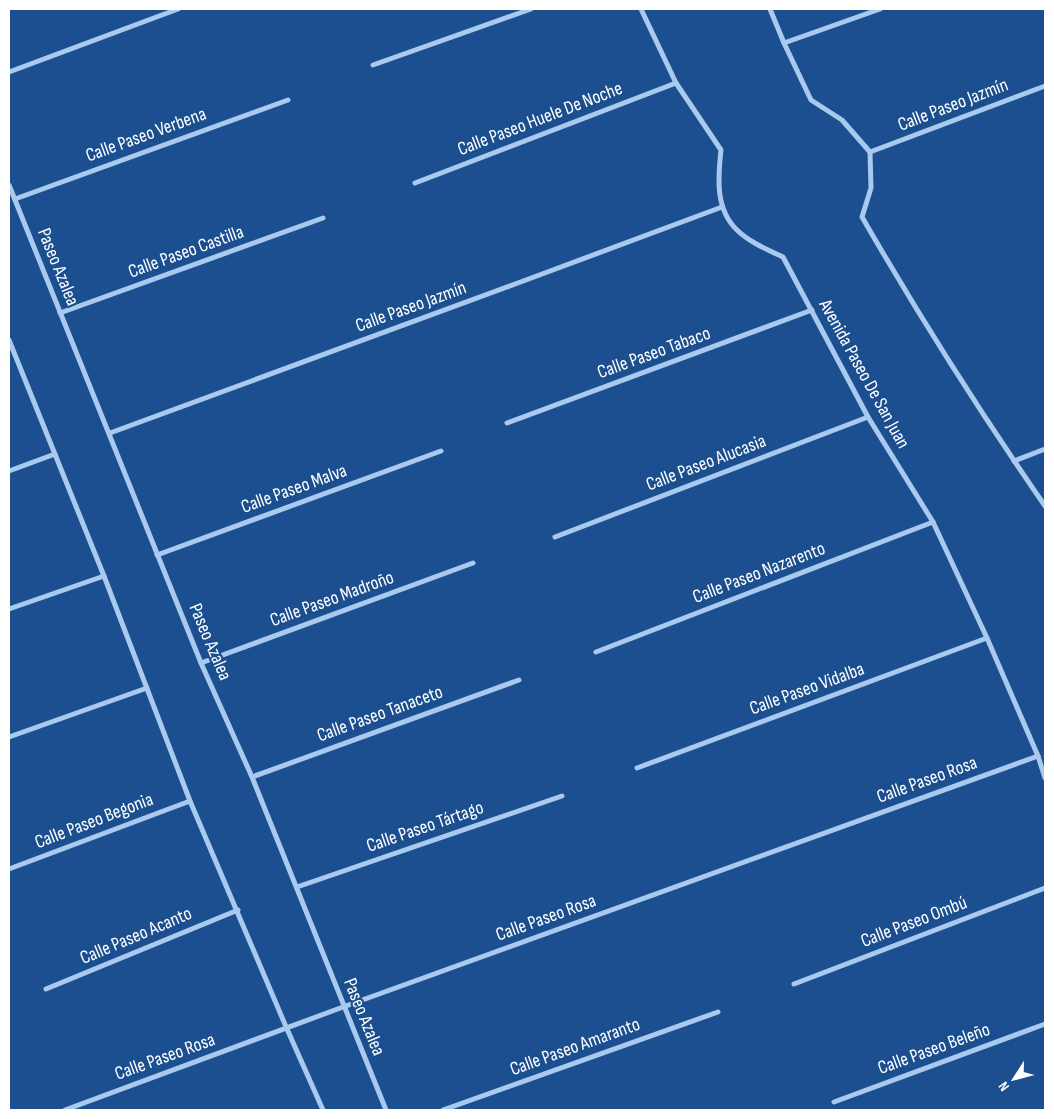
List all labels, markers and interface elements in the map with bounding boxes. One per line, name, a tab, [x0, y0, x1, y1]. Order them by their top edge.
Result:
street label: Calle Paseo Jazmín	[895, 73, 1011, 137]
street label: Calle Paseo Huele De Noche	[454, 77, 626, 161]
street label: Calle Paseo Verbena	[83, 103, 209, 167]
street label: Calle Paseo Castilla	[125, 220, 247, 284]
street label: Paseo Azalea	[32, 225, 84, 309]
street label: Calle Paseo Jazmín	[352, 276, 470, 338]
street label: Avenida Paseo De San Juan	[813, 295, 915, 453]
street label: Calle Paseo Tabaco	[594, 322, 714, 384]
street label: Calle Paseo Alucasia	[643, 430, 769, 496]
street label: Calle Paseo Malva	[238, 459, 350, 519]
street label: Calle Paseo Nazarento	[689, 537, 829, 609]
street label: Calle Paseo Madroño	[267, 566, 397, 632]
street label: Paseo Azalea	[184, 600, 236, 684]
street label: Calle Paseo Vidalba	[746, 658, 868, 720]
street label: Calle Paseo Tanaceto	[314, 681, 446, 747]
street label: Calle Paseo Rosa	[874, 751, 980, 809]
street label: Calle Paseo Begonia	[32, 788, 156, 854]
street label: Calle Paseo Tártago	[363, 796, 487, 858]
street label: Calle Paseo Rosa	[493, 889, 599, 947]
street label: Calle Paseo Ombú	[858, 891, 970, 953]
street label: Calle Paseo Acanto	[77, 902, 195, 970]
street label: Paseo Azalea	[338, 975, 390, 1059]
street label: Calle Paseo Amaranto	[507, 1013, 643, 1081]
street label: Calle Paseo Beleño	[875, 1018, 993, 1080]
street label: Calle Paseo Rosa	[112, 1028, 218, 1086]
north arrow	[989, 1054, 1039, 1104]
text: N	[995, 1078, 1013, 1094]

